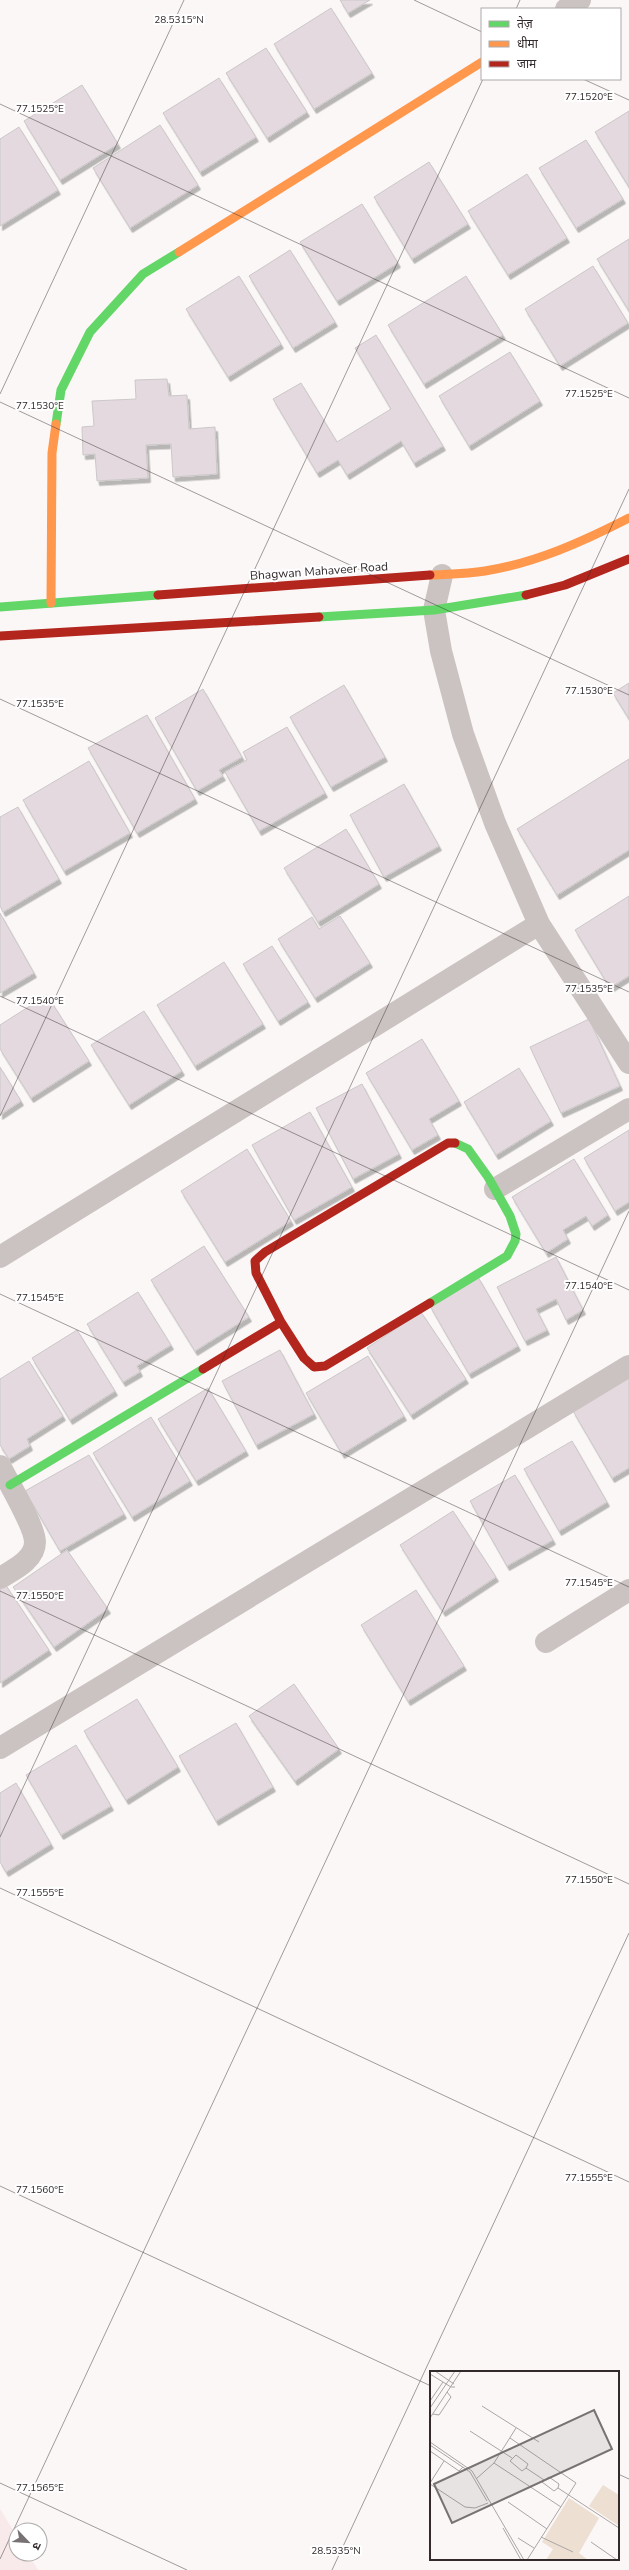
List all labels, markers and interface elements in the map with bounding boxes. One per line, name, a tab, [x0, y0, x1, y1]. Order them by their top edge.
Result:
legend	[481, 8, 621, 80]
text: 28.5315°N	[154, 13, 204, 27]
text: तेज़	[517, 16, 534, 32]
text: धीमा	[517, 36, 539, 52]
text: जाम	[517, 56, 537, 72]
text: 77.1520°E	[565, 90, 613, 104]
text: 77.1525°E	[16, 102, 64, 116]
text: 77.1525°E	[565, 387, 613, 401]
text: 77.1530°E	[16, 399, 64, 413]
street label: Bhagwan Mahaveer Road	[249, 558, 389, 584]
text: 77.1530°E	[565, 684, 613, 698]
text: 77.1535°E	[16, 697, 64, 711]
text: 77.1535°E	[565, 982, 613, 996]
text: 77.1540°E	[16, 994, 64, 1008]
text: 77.1540°E	[565, 1279, 613, 1293]
text: 77.1545°E	[16, 1291, 64, 1305]
text: 77.1545°E	[565, 1576, 613, 1590]
text: 77.1550°E	[16, 1589, 64, 1603]
text: 77.1550°E	[565, 1873, 613, 1887]
text: 77.1555°E	[16, 1886, 64, 1900]
text: 77.1555°E	[565, 2171, 613, 2185]
text: 77.1560°E	[16, 2183, 64, 2197]
inset map	[430, 2371, 619, 2560]
text: 77.1565°E	[16, 2481, 64, 2495]
north arrow	[8, 2522, 48, 2562]
text: उ	[28, 2540, 45, 2553]
text: 28.5335°N	[311, 2544, 361, 2558]

